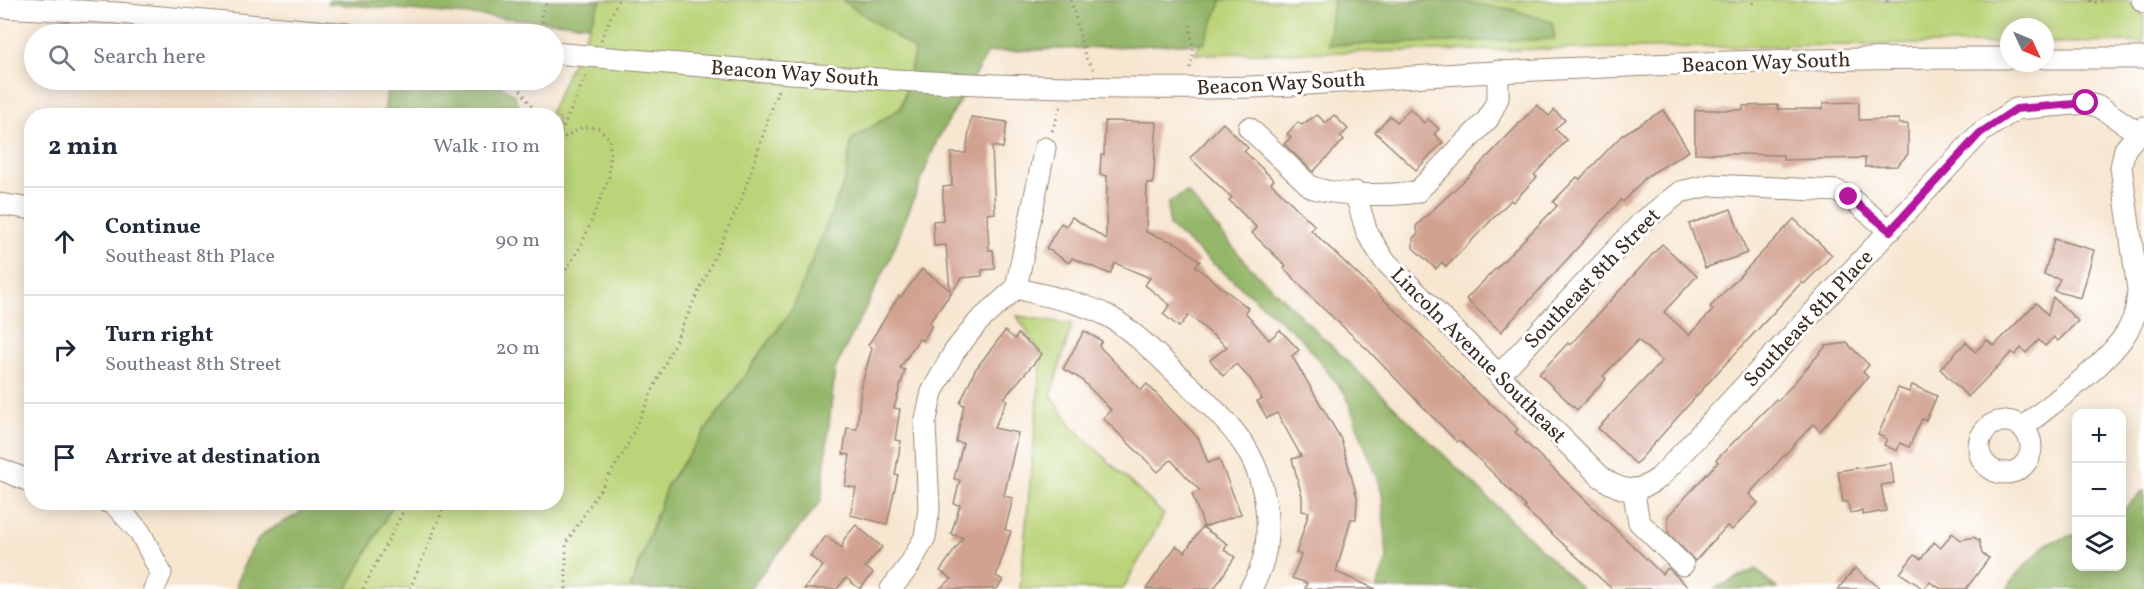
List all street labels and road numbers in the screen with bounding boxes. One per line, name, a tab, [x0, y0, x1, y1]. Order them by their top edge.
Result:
street label: Beacon Way South	[1681, 46, 1851, 81]
street label: Beacon Way South	[710, 54, 880, 95]
street label: Beacon Way South	[1196, 66, 1366, 103]
street label: Southeast 8th Street	[1518, 202, 1668, 356]
street label: Southeast 8th Place	[1738, 244, 1881, 394]
street label: Lincoln Avenue Southeast	[1383, 262, 1572, 451]

